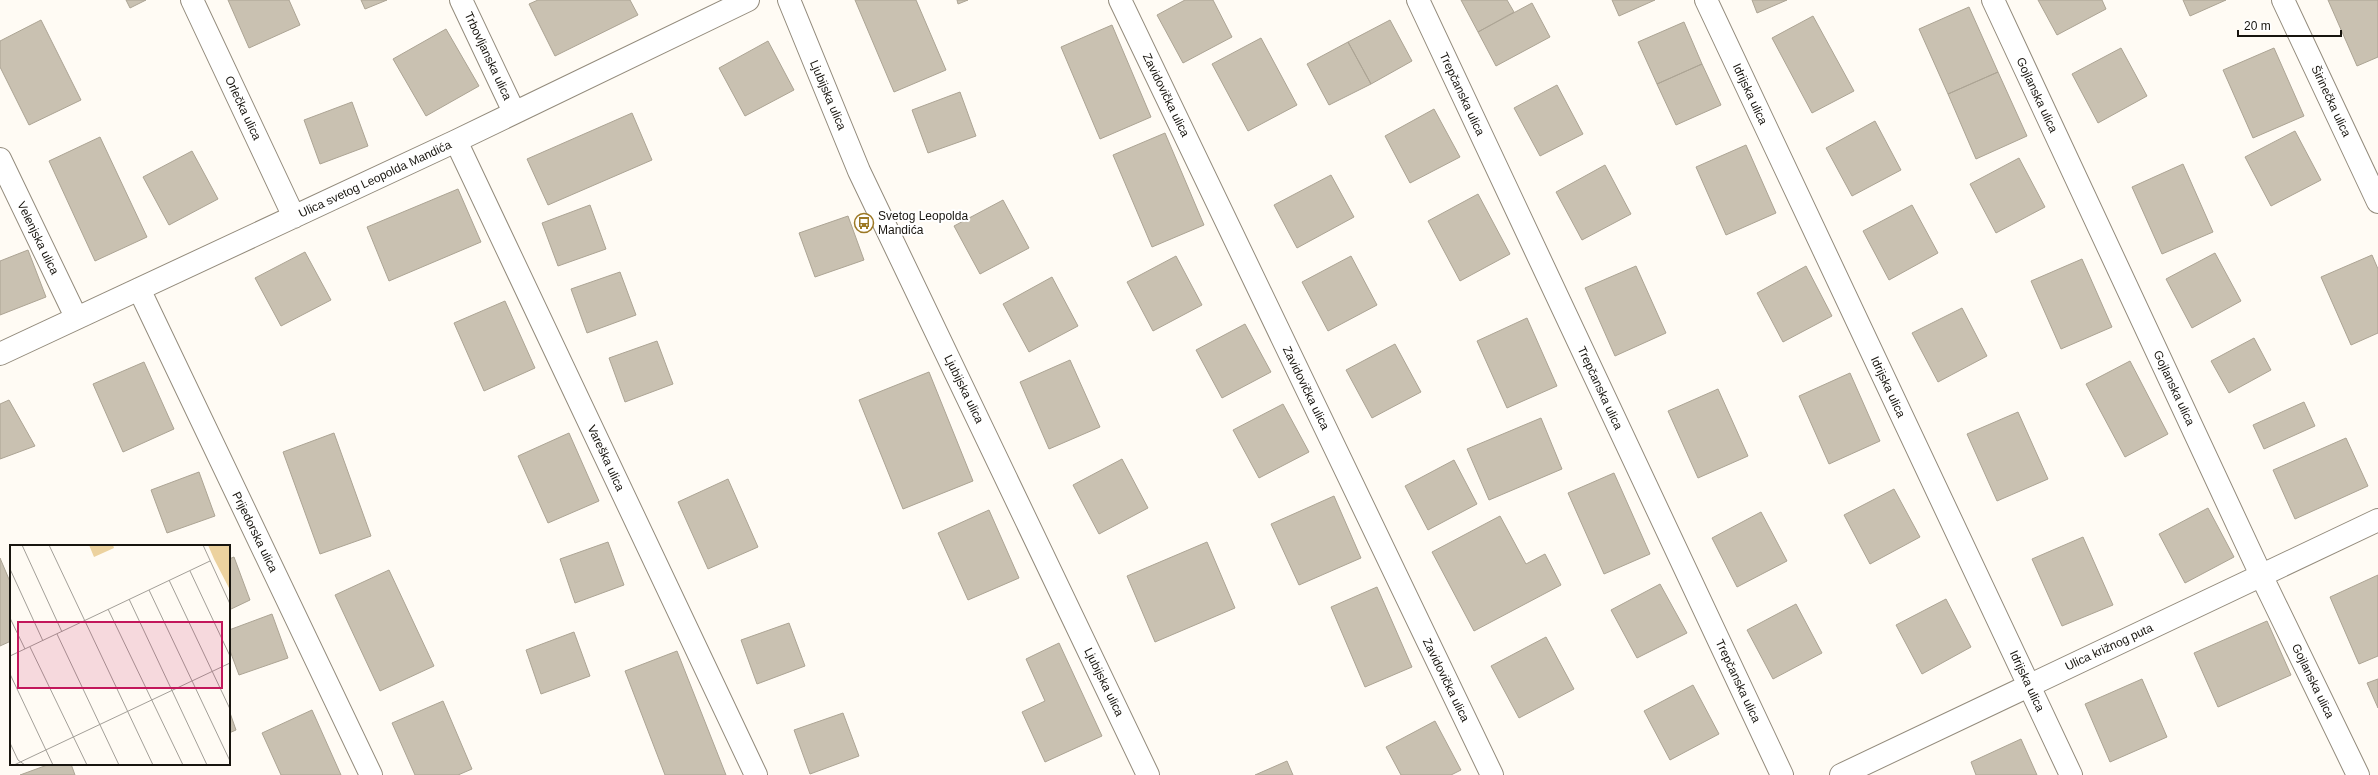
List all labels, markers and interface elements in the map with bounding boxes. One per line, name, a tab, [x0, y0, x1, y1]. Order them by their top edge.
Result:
street label: Trbovljanska ulica	[461, 10, 515, 103]
scale bar	[2238, 12, 2341, 38]
text: 20 m	[2244, 19, 2271, 33]
street label: Trepčanska ulica	[1437, 50, 1488, 138]
street label: Zavidovička ulica	[1140, 51, 1192, 139]
street label: Gojlanska ulica	[2013, 55, 2061, 135]
street label: Ljubijska ulica	[807, 58, 849, 132]
street label: Idrijska ulica	[1730, 61, 1770, 127]
street label: Širinečka ulica	[2308, 63, 2355, 139]
street label: Orlečka ulica	[222, 74, 264, 143]
street label: Ulica svetog Leopolda Mandića	[296, 137, 454, 221]
street label: Velenjska ulica	[14, 199, 62, 277]
place label: Svetog Leopolda Mandića	[878, 209, 968, 237]
bus stop icon: Svetog Leopolda Mandića	[853, 212, 875, 234]
street label: Zavidovička ulica	[1280, 344, 1332, 432]
street label: Trepčanska ulica	[1575, 344, 1626, 432]
street label: Gojlanska ulica	[2150, 348, 2198, 428]
street label: Ljubijska ulica	[941, 352, 987, 426]
street label: Idrijska ulica	[1868, 354, 1908, 420]
street label: Vareška ulica	[585, 423, 628, 493]
street label: Prijedorska ulica	[229, 489, 281, 575]
inset map	[10, 545, 230, 765]
street label: Ulica križnog puta	[2063, 620, 2155, 674]
street label: Zavidovička ulica	[1420, 636, 1472, 724]
street label: Trepčanska ulica	[1713, 637, 1764, 725]
street label: Gojlanska ulica	[2289, 641, 2337, 721]
street label: Ljubijska ulica	[1081, 645, 1127, 719]
street label: Idrijska ulica	[2007, 648, 2047, 714]

